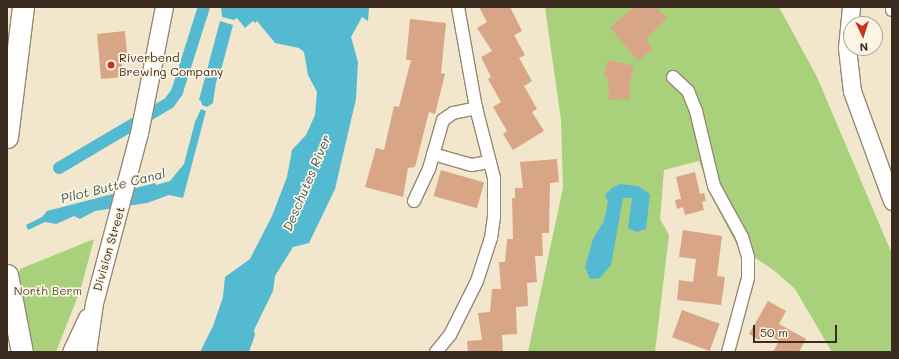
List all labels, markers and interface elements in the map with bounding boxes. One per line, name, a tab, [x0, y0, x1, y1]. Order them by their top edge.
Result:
north arrow	[843, 16, 883, 56]
text: N	[859, 40, 869, 55]
place label: Riverbend Brewing Company	[119, 51, 223, 79]
marker: Riverbend Brewing Company	[106, 60, 116, 70]
water label: Deschutes River	[280, 132, 334, 234]
water label: Pilot Butte Canal	[59, 165, 167, 207]
street label: Division Street	[90, 205, 128, 293]
park label: North Berm	[14, 284, 82, 298]
scale bar	[755, 317, 839, 343]
text: 50 m	[760, 324, 788, 340]

